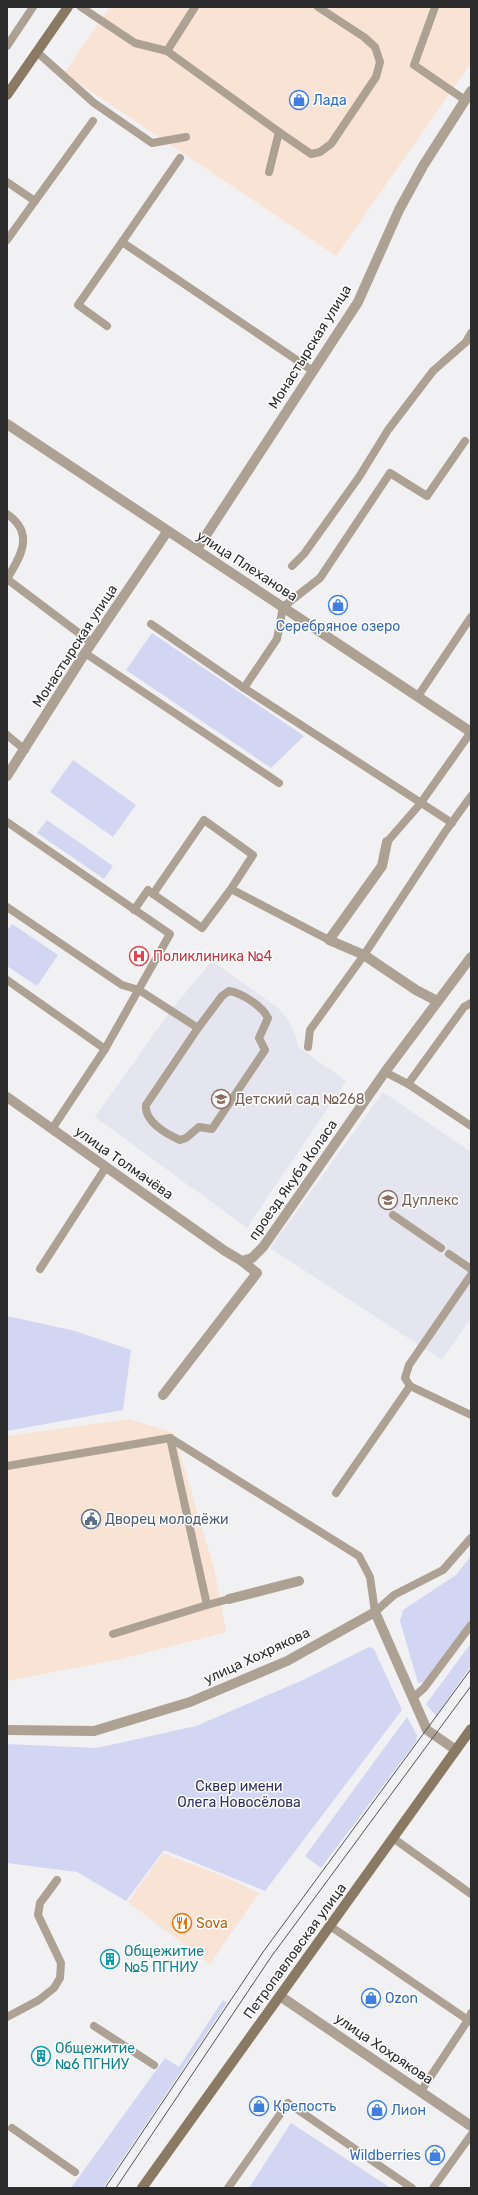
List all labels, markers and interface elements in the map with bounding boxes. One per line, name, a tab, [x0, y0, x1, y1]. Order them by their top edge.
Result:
shop icon: Лада	[288, 89, 310, 111]
place label: Лада	[313, 92, 347, 109]
street label: Монастырская улица	[265, 282, 355, 412]
street label: улица Плеханова	[193, 527, 301, 605]
street label: Монастырская улица	[29, 581, 121, 711]
shop icon: Серебряное озеро	[327, 594, 349, 616]
place label: Серебряное озеро	[276, 618, 400, 635]
hospital icon: Поликлиника №4	[128, 945, 150, 967]
place label: Поликлиника №4	[153, 948, 273, 965]
school or university icon: Детский сад №268	[210, 1088, 232, 1110]
place label: Детский сад №268	[235, 1091, 365, 1108]
street label: проезд Якуба Коласа	[245, 1117, 341, 1243]
street label: улица Толмачёва	[72, 1123, 176, 1203]
school or university icon: Дуплекс	[377, 1189, 399, 1211]
place label: Дуплекс	[402, 1192, 459, 1209]
public building icon: Дворец молодёжи	[80, 1508, 102, 1530]
place label: Дворец молодёжи	[105, 1511, 229, 1528]
street label: улица Хохрякова	[201, 1624, 313, 1688]
park label: Сквер имени Олега Новосёлова	[177, 1778, 301, 1811]
street label: Петропавловская улица	[240, 1880, 350, 2022]
restaurant icon: Sova	[171, 1912, 193, 1934]
place label: Sova	[196, 1915, 228, 1932]
place label: Общежитие №5 ПГНИУ	[124, 1943, 204, 1976]
building icon: Общежитие №5 ПГНИУ	[99, 1948, 121, 1970]
shop icon: Ozon	[360, 1987, 382, 2009]
place label: Ozon	[385, 1990, 418, 2007]
street label: улица Хохрякова	[332, 2010, 436, 2088]
place label: Общежитие №6 ПГНИУ	[55, 2040, 135, 2073]
building icon: Общежитие №6 ПГНИУ	[30, 2045, 52, 2067]
shop icon: Крепость	[248, 2095, 270, 2117]
place label: Крепость	[273, 2098, 336, 2115]
shop icon: Лион	[366, 2099, 388, 2121]
place label: Лион	[391, 2102, 426, 2119]
shop icon: Wildberries	[424, 2144, 446, 2166]
place label: Wildberries	[349, 2147, 421, 2164]

